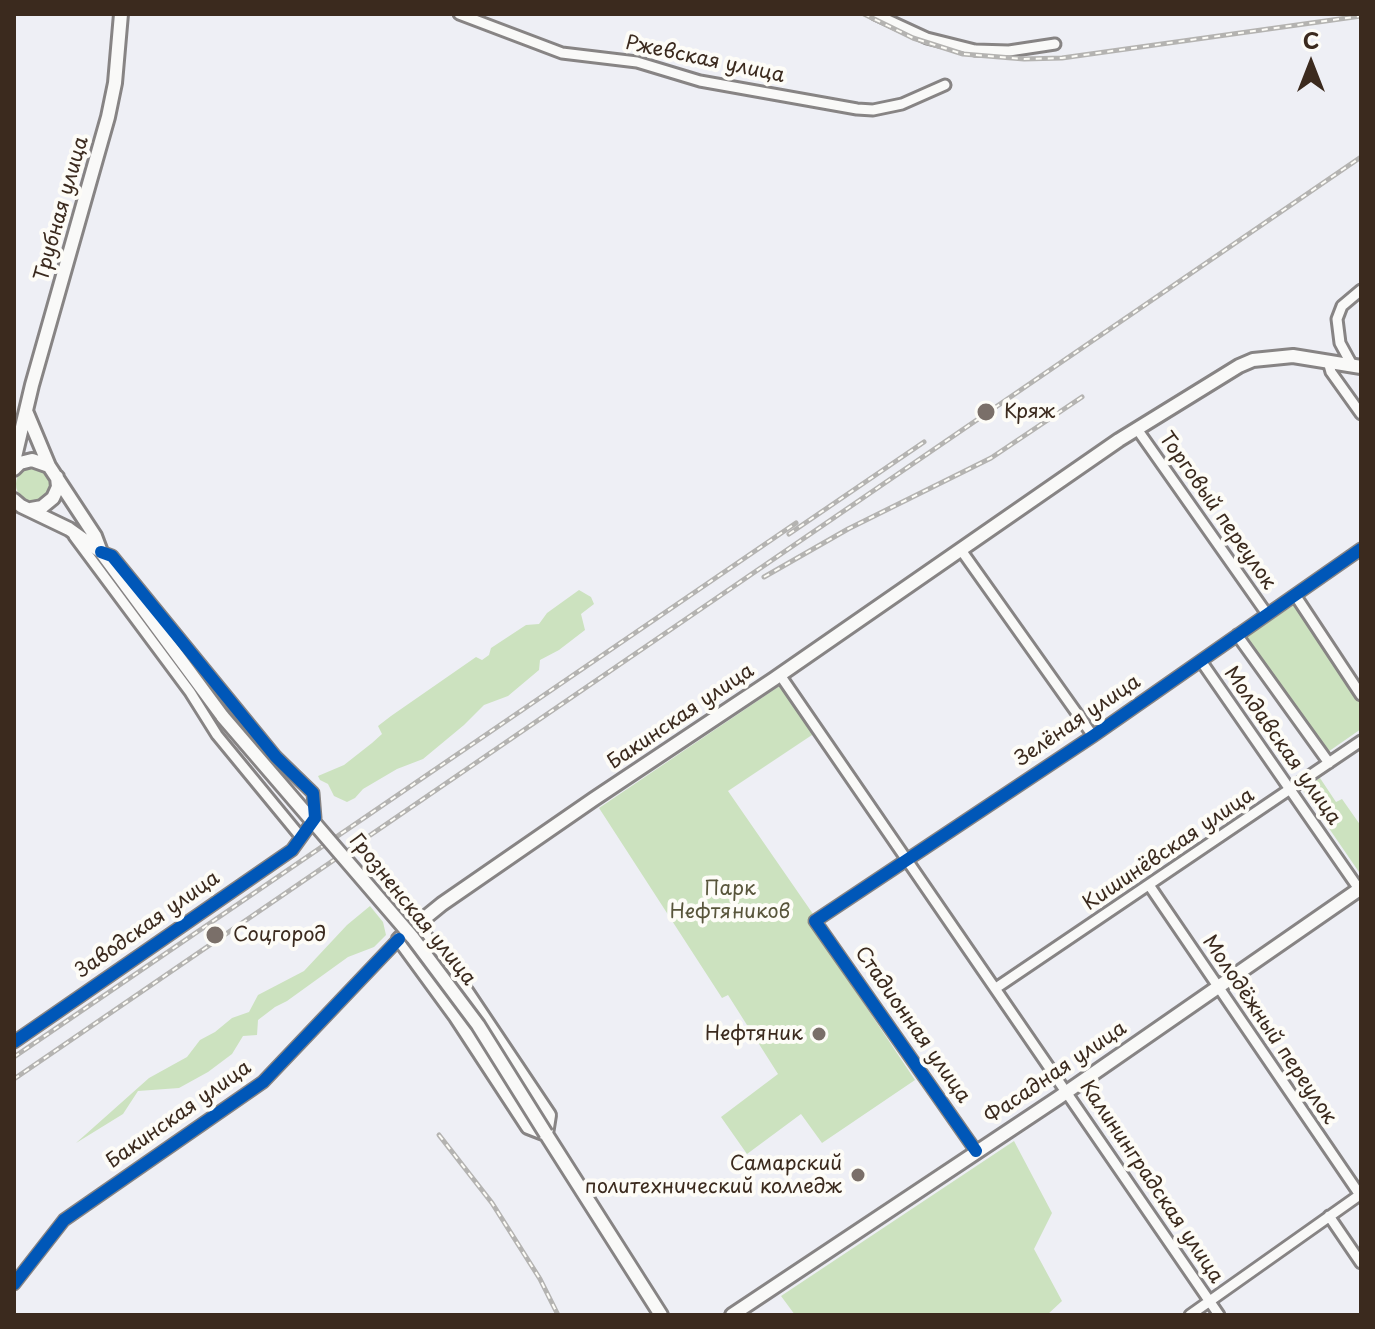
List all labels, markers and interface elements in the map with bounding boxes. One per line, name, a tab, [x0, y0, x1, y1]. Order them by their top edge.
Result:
text: С	[1303, 23, 1319, 56]
north arrow	[1271, 24, 1351, 104]
street label: Ржевская улица	[623, 31, 787, 89]
street label: Трубная улица	[30, 134, 94, 284]
place label: Кряж	[1004, 400, 1055, 424]
marker: Кряж	[975, 401, 997, 423]
street label: Торговый переулок	[1153, 427, 1281, 595]
street label: Бакинская улица	[603, 659, 759, 775]
street label: Молдавская улица	[1218, 662, 1346, 830]
street label: Зелёная улица	[1011, 670, 1145, 772]
street label: Кишинёвская улица	[1079, 784, 1259, 916]
street label: Грозненская улица	[344, 829, 480, 991]
street label: Заводская улица	[71, 866, 225, 984]
park label: Парк Нефтяников	[670, 877, 790, 924]
place label: Соцгород	[233, 923, 326, 947]
marker: Соцгород	[204, 924, 226, 946]
street label: Молодёжный переулок	[1197, 931, 1341, 1129]
street label: Стадионная улица	[849, 942, 975, 1108]
street label: Фасадная улица	[981, 1017, 1131, 1129]
place label: Нефтяник	[705, 1022, 803, 1046]
marker: Нефтяник	[810, 1025, 828, 1043]
street label: Бакинская улица	[102, 1056, 256, 1174]
street label: Калининградская улица	[1074, 1076, 1228, 1288]
place label: Самарский политехнический колледж	[585, 1152, 842, 1199]
marker: Самарский политехнический колледж	[849, 1166, 867, 1184]

